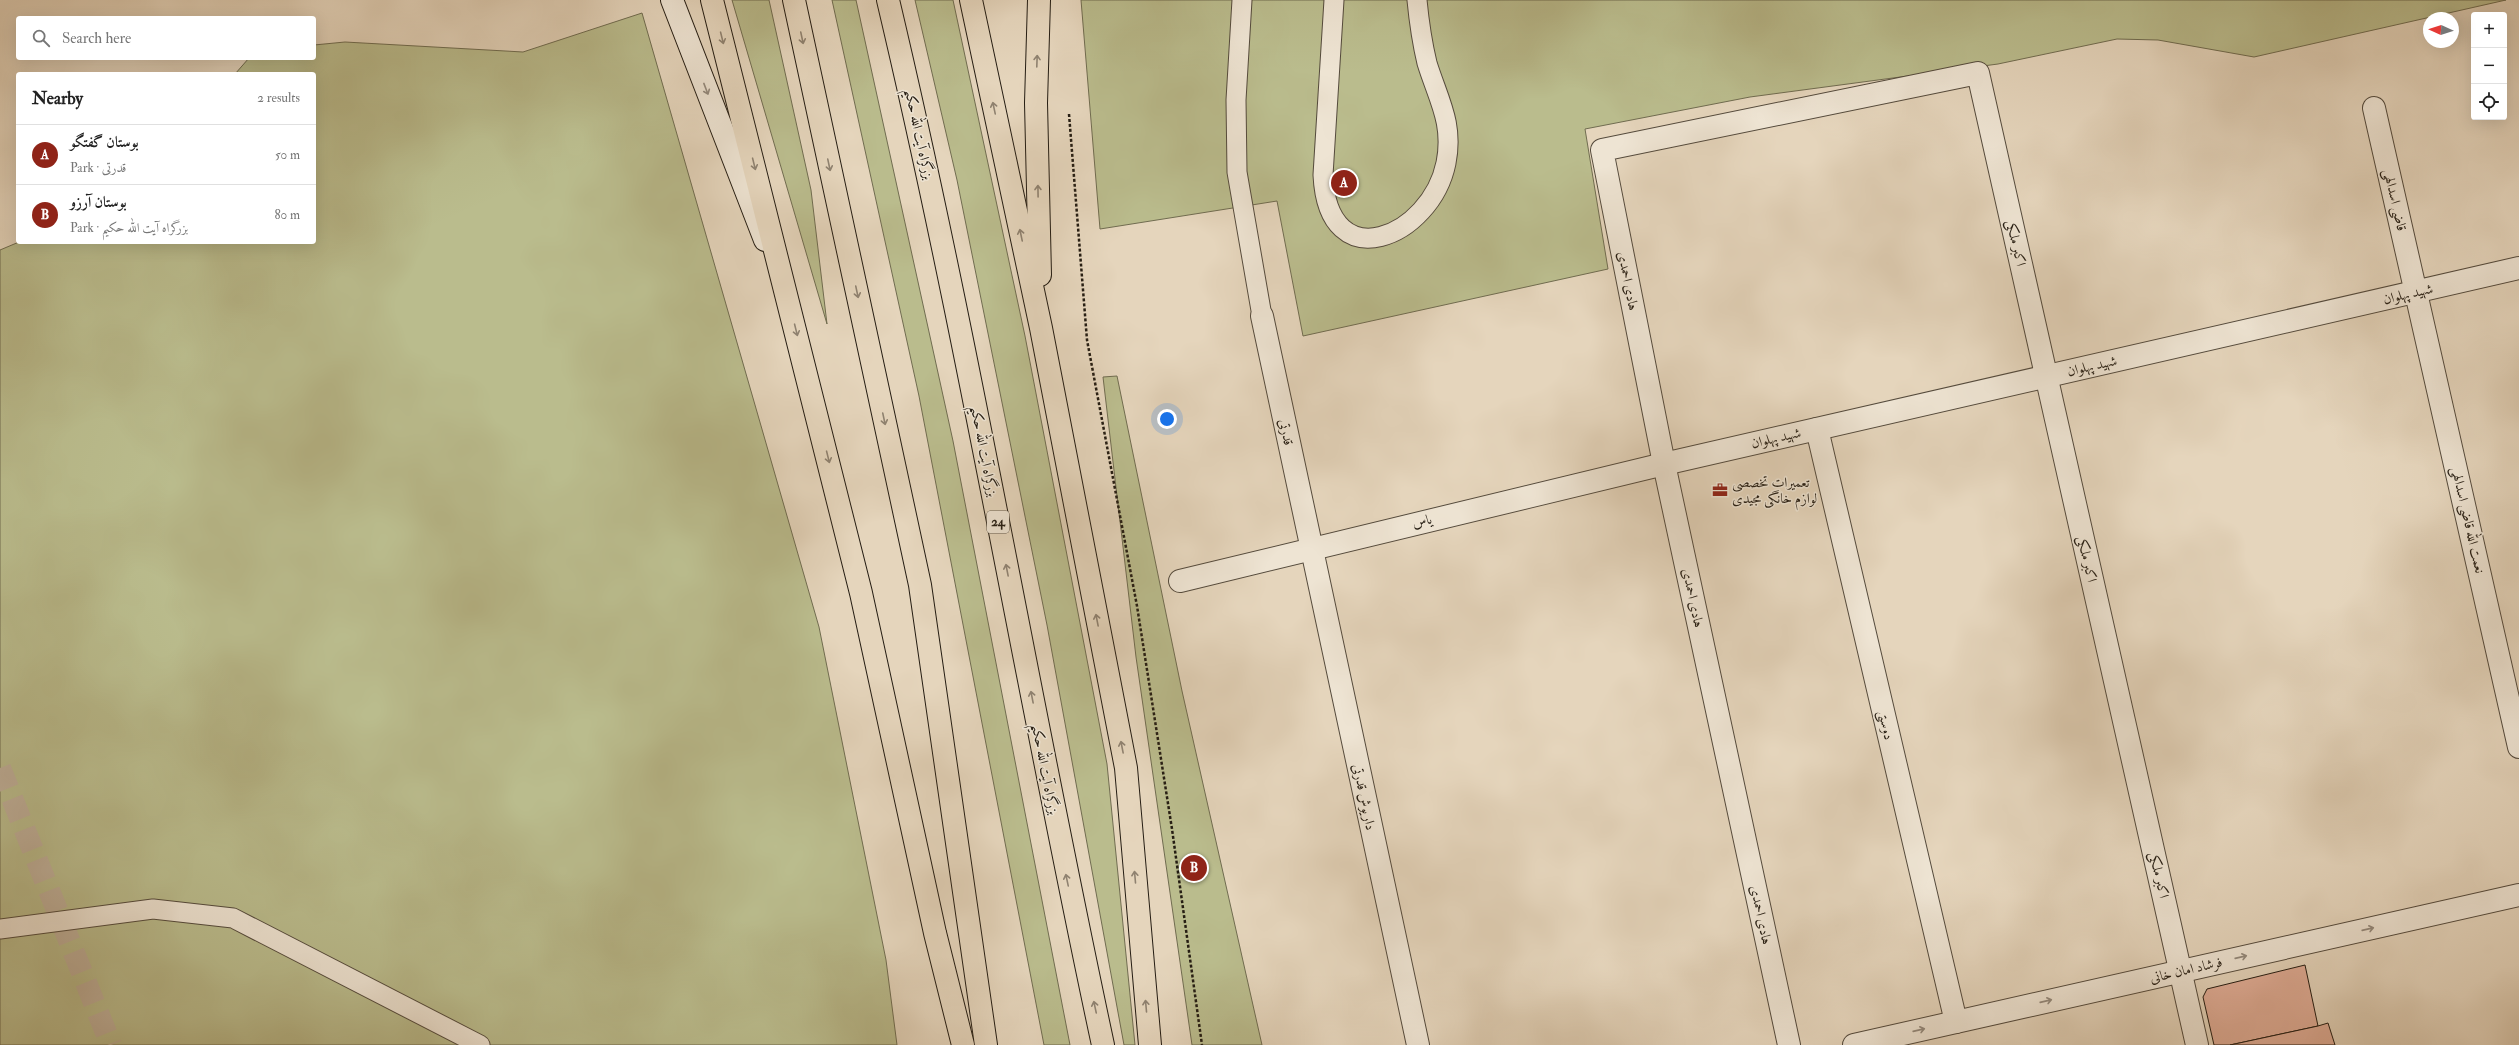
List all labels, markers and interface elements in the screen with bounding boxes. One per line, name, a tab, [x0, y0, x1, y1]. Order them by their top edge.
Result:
north arrow	[2423, 12, 2459, 48]
map controls	[2471, 12, 2507, 120]
button: +	[2471, 12, 2507, 48]
search box	[16, 16, 316, 60]
icon: search	[30, 27, 52, 49]
text: Search here	[62, 29, 131, 48]
one-way arrow	[719, 31, 726, 44]
one-way arrow	[799, 31, 807, 44]
button: −	[2471, 48, 2507, 84]
one-way arrow	[1034, 55, 1041, 68]
one-way arrow	[703, 82, 711, 94]
button: locate	[2471, 84, 2507, 120]
street label: بزرگراه آیت الله حکیم	[896, 86, 940, 183]
text: Nearby	[32, 88, 83, 109]
text: 2 results	[257, 90, 300, 106]
one-way arrow	[989, 102, 997, 115]
text: بوستان گفتگو	[70, 133, 139, 152]
text: A	[41, 147, 49, 163]
text: 50 m	[275, 147, 300, 163]
one-way arrow	[751, 157, 758, 170]
one-way arrow	[826, 158, 834, 171]
text: Park · قدرتی	[70, 160, 126, 176]
street label: قاضی اسدالهی	[2379, 167, 2410, 233]
pin: A	[1331, 168, 1357, 198]
one-way arrow	[1034, 185, 1042, 198]
text: بوستان آرزو	[70, 193, 127, 212]
text: B	[41, 207, 49, 223]
text: 80 m	[274, 207, 300, 223]
street label: اکبر ملکی	[2001, 218, 2030, 268]
text: Park · بزرگراه آیت الله حکیم	[70, 220, 188, 236]
one-way arrow	[1017, 229, 1025, 242]
street label: هادی احمدی	[1614, 250, 1642, 312]
street label: شهید پهلوان	[2381, 280, 2435, 309]
one-way arrow	[853, 285, 861, 298]
one-way arrow	[793, 324, 801, 337]
street label: شهید پهلوان	[2065, 352, 2119, 381]
street label: بزرگراه آیت الله حکیم	[962, 403, 1004, 500]
your location	[1157, 409, 1177, 429]
one-way arrow	[881, 413, 889, 426]
street label: قدرتی	[1275, 417, 1297, 447]
street label: شهید پهلوان	[1749, 424, 1803, 453]
one-way arrow	[824, 450, 832, 463]
street label: نعمت الله قاضی اسدالهی	[2446, 464, 2492, 576]
place label: تعمیرات تخصصی لوازم خانگی مجیدی	[1732, 474, 1817, 511]
office icon: تعمیرات تخصصی لوازم خانگی مجیدی	[1711, 481, 1729, 499]
street label: یاس	[1410, 510, 1435, 532]
road number: 24	[987, 511, 1009, 533]
street label: اکبر ملکی	[2072, 534, 2101, 584]
one-way arrow	[1003, 563, 1011, 576]
street label: هادی احمدی	[1678, 567, 1708, 629]
one-way arrow	[1093, 614, 1101, 627]
one-way arrow	[1027, 691, 1035, 704]
street label: دوستی	[1873, 708, 1898, 742]
street label: بزرگراه آیت الله حکیم	[1023, 721, 1065, 818]
one-way arrow	[1118, 741, 1126, 754]
street label: داریوش قدرتی	[1349, 762, 1379, 832]
street label: اکبر ملکی	[2144, 850, 2173, 900]
pin: B	[1181, 853, 1207, 883]
one-way arrow	[1132, 871, 1139, 884]
one-way arrow	[1063, 874, 1071, 887]
street label: هادی احمدی	[1746, 884, 1776, 946]
one-way arrow	[2361, 924, 2374, 932]
street label: فرشاد امان خانی	[2148, 953, 2224, 987]
one-way arrow	[2234, 953, 2247, 961]
one-way arrow	[2039, 997, 2052, 1005]
one-way arrow	[1143, 1000, 1150, 1013]
one-way arrow	[1090, 1001, 1098, 1014]
one-way arrow	[1912, 1026, 1925, 1034]

